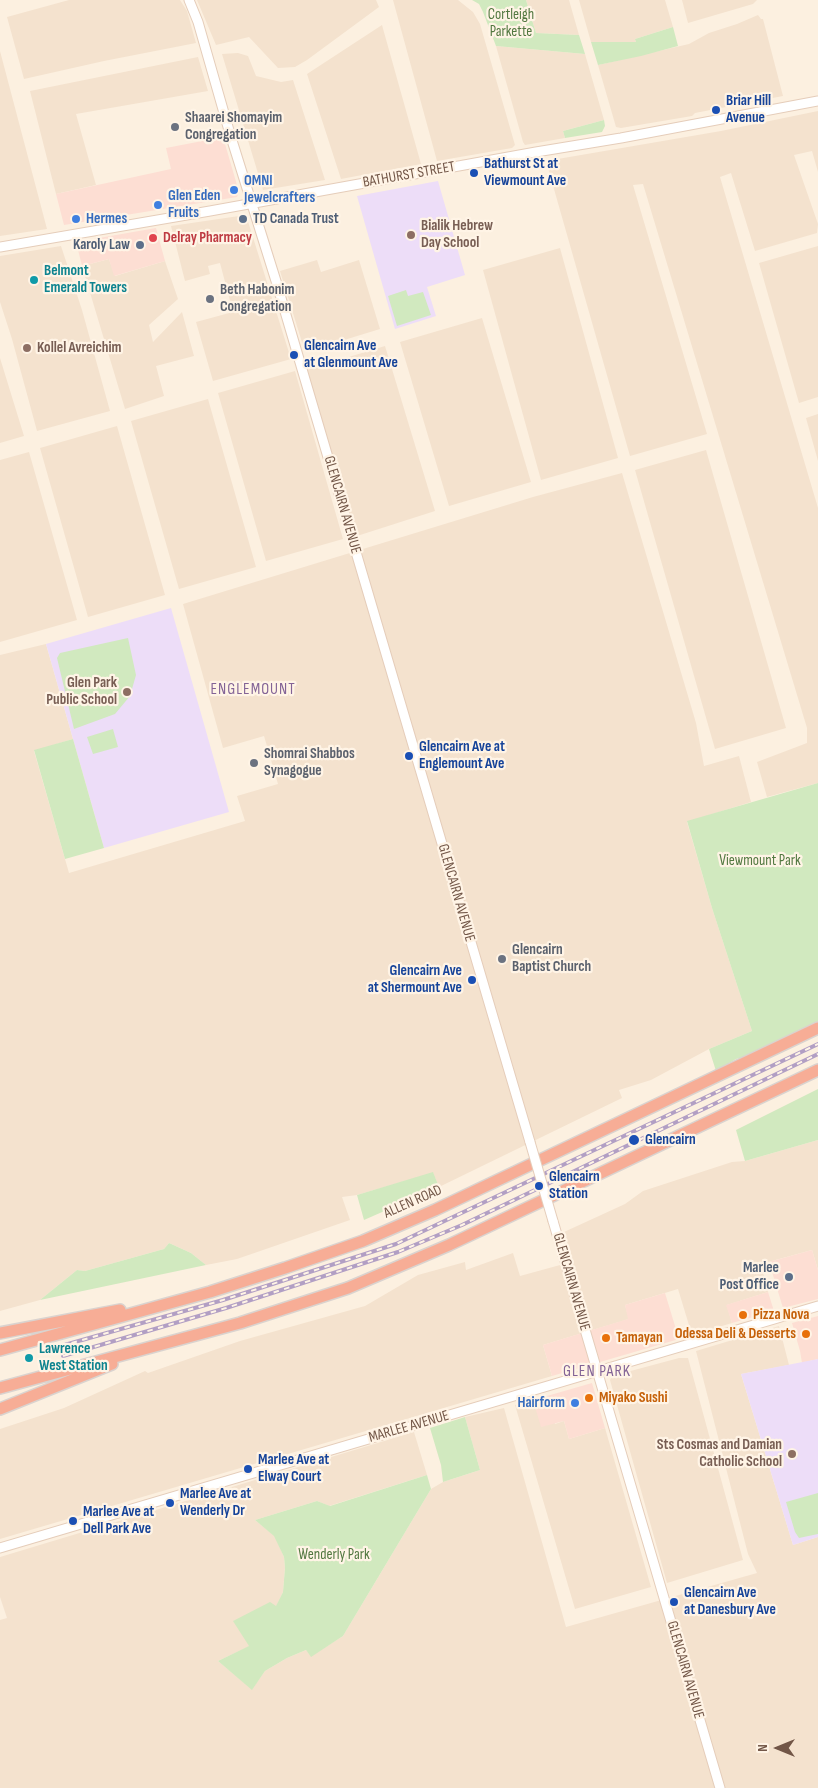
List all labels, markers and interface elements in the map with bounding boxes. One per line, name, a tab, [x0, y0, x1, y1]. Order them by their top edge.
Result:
park label: Cortleigh Parkette	[488, 6, 534, 41]
place label: Briar Hill Avenue	[726, 92, 771, 127]
marker: Briar Hill Avenue	[710, 104, 722, 116]
place label: Shaarei Shomayim Congregation	[185, 109, 282, 144]
marker: Shaarei Shomayim Congregation	[169, 121, 181, 133]
place label: Bathurst St at Viewmount Ave	[484, 155, 566, 190]
street label: BATHURST STREET	[362, 158, 456, 192]
marker: Bathurst St at Viewmount Ave	[468, 167, 480, 179]
place label: OMNI Jewelcrafters	[244, 172, 315, 207]
marker: OMNI Jewelcrafters	[228, 184, 240, 196]
place label: Glen Eden Fruits	[168, 187, 220, 222]
marker: Glen Eden Fruits	[152, 199, 164, 211]
place label: Hermes	[86, 210, 127, 228]
place label: TD Canada Trust	[253, 210, 339, 228]
marker: Hermes	[70, 213, 82, 225]
marker: TD Canada Trust	[237, 213, 249, 225]
place label: Bialik Hebrew Day School	[421, 217, 493, 252]
place label: Delray Pharmacy	[163, 229, 252, 247]
marker: Bialik Hebrew Day School	[405, 229, 417, 241]
marker: Delray Pharmacy	[147, 232, 159, 244]
place label: Karoly Law	[73, 236, 130, 254]
marker: Karoly Law	[134, 239, 146, 251]
place label: Belmont Emerald Towers	[44, 262, 127, 297]
marker: Belmont Emerald Towers	[28, 274, 40, 286]
place label: Beth Habonim Congregation	[220, 281, 294, 316]
marker: Beth Habonim Congregation	[204, 293, 216, 305]
place label: Glencairn Ave at Glenmount Ave	[304, 337, 398, 372]
place label: Kollel Avreichim	[37, 339, 122, 357]
marker: Kollel Avreichim	[21, 342, 33, 354]
marker: Glencairn Ave at Glenmount Ave	[288, 349, 300, 361]
street label: GLENCAIRN AVENUE	[319, 454, 365, 556]
place label: Glen Park Public School	[46, 674, 117, 709]
district label: ENGLEMOUNT	[209, 680, 297, 700]
marker: Glen Park Public School	[121, 686, 133, 698]
place label: Glencairn Ave at Englemount Ave	[419, 738, 505, 773]
place label: Shomrai Shabbos Synagogue	[264, 745, 355, 780]
marker: Glencairn Ave at Englemount Ave	[403, 750, 415, 762]
marker: Shomrai Shabbos Synagogue	[248, 757, 260, 769]
street label: GLENCAIRN AVENUE	[433, 842, 479, 944]
park label: Viewmount Park	[719, 852, 801, 870]
place label: Glencairn Baptist Church	[512, 941, 591, 976]
marker: Glencairn Baptist Church	[496, 953, 508, 965]
place label: Glencairn Ave at Shermount Ave	[368, 962, 462, 997]
marker: Glencairn Ave at Shermount Ave	[466, 974, 478, 986]
place label: Glencairn	[645, 1131, 696, 1149]
marker: Glencairn	[627, 1133, 641, 1147]
place label: Glencairn Station	[549, 1168, 600, 1203]
marker: Glencairn Station	[533, 1180, 545, 1192]
street label: ALLEN ROAD	[381, 1181, 445, 1223]
street label: GLENCAIRN AVENUE	[548, 1231, 594, 1333]
place label: Marlee Post Office	[720, 1259, 779, 1294]
marker: Marlee Post Office	[783, 1271, 795, 1283]
place label: Pizza Nova	[753, 1306, 809, 1324]
marker: Pizza Nova	[737, 1309, 749, 1321]
place label: Odessa Deli & Desserts	[675, 1325, 796, 1343]
marker: Odessa Deli & Desserts	[800, 1328, 812, 1340]
place label: Tamayan	[616, 1329, 663, 1347]
marker: Tamayan	[600, 1332, 612, 1344]
place label: Lawrence West Station	[39, 1340, 108, 1375]
marker: Lawrence West Station	[23, 1352, 35, 1364]
district label: GLEN PARK	[562, 1362, 632, 1382]
place label: Miyako Sushi	[599, 1389, 667, 1407]
marker: Miyako Sushi	[583, 1392, 595, 1404]
place label: Hairform	[517, 1394, 565, 1412]
marker: Hairform	[569, 1397, 581, 1409]
street label: MARLEE AVENUE	[367, 1407, 451, 1447]
place label: Sts Cosmas and Damian Catholic School	[657, 1436, 782, 1471]
marker: Sts Cosmas and Damian Catholic School	[786, 1448, 798, 1460]
place label: Marlee Ave at Elway Court	[258, 1451, 329, 1486]
marker: Marlee Ave at Elway Court	[242, 1463, 254, 1475]
place label: Marlee Ave at Wenderly Dr	[180, 1485, 251, 1520]
marker: Marlee Ave at Wenderly Dr	[164, 1497, 176, 1509]
place label: Marlee Ave at Dell Park Ave	[83, 1503, 154, 1538]
marker: Marlee Ave at Dell Park Ave	[67, 1515, 79, 1527]
park label: Wenderly Park	[298, 1546, 370, 1564]
place label: Glencairn Ave at Danesbury Ave	[684, 1584, 776, 1619]
marker: Glencairn Ave at Danesbury Ave	[668, 1596, 680, 1608]
street label: GLENCAIRN AVENUE	[662, 1619, 708, 1721]
north arrow	[753, 1723, 803, 1773]
text: N	[754, 1744, 771, 1752]

